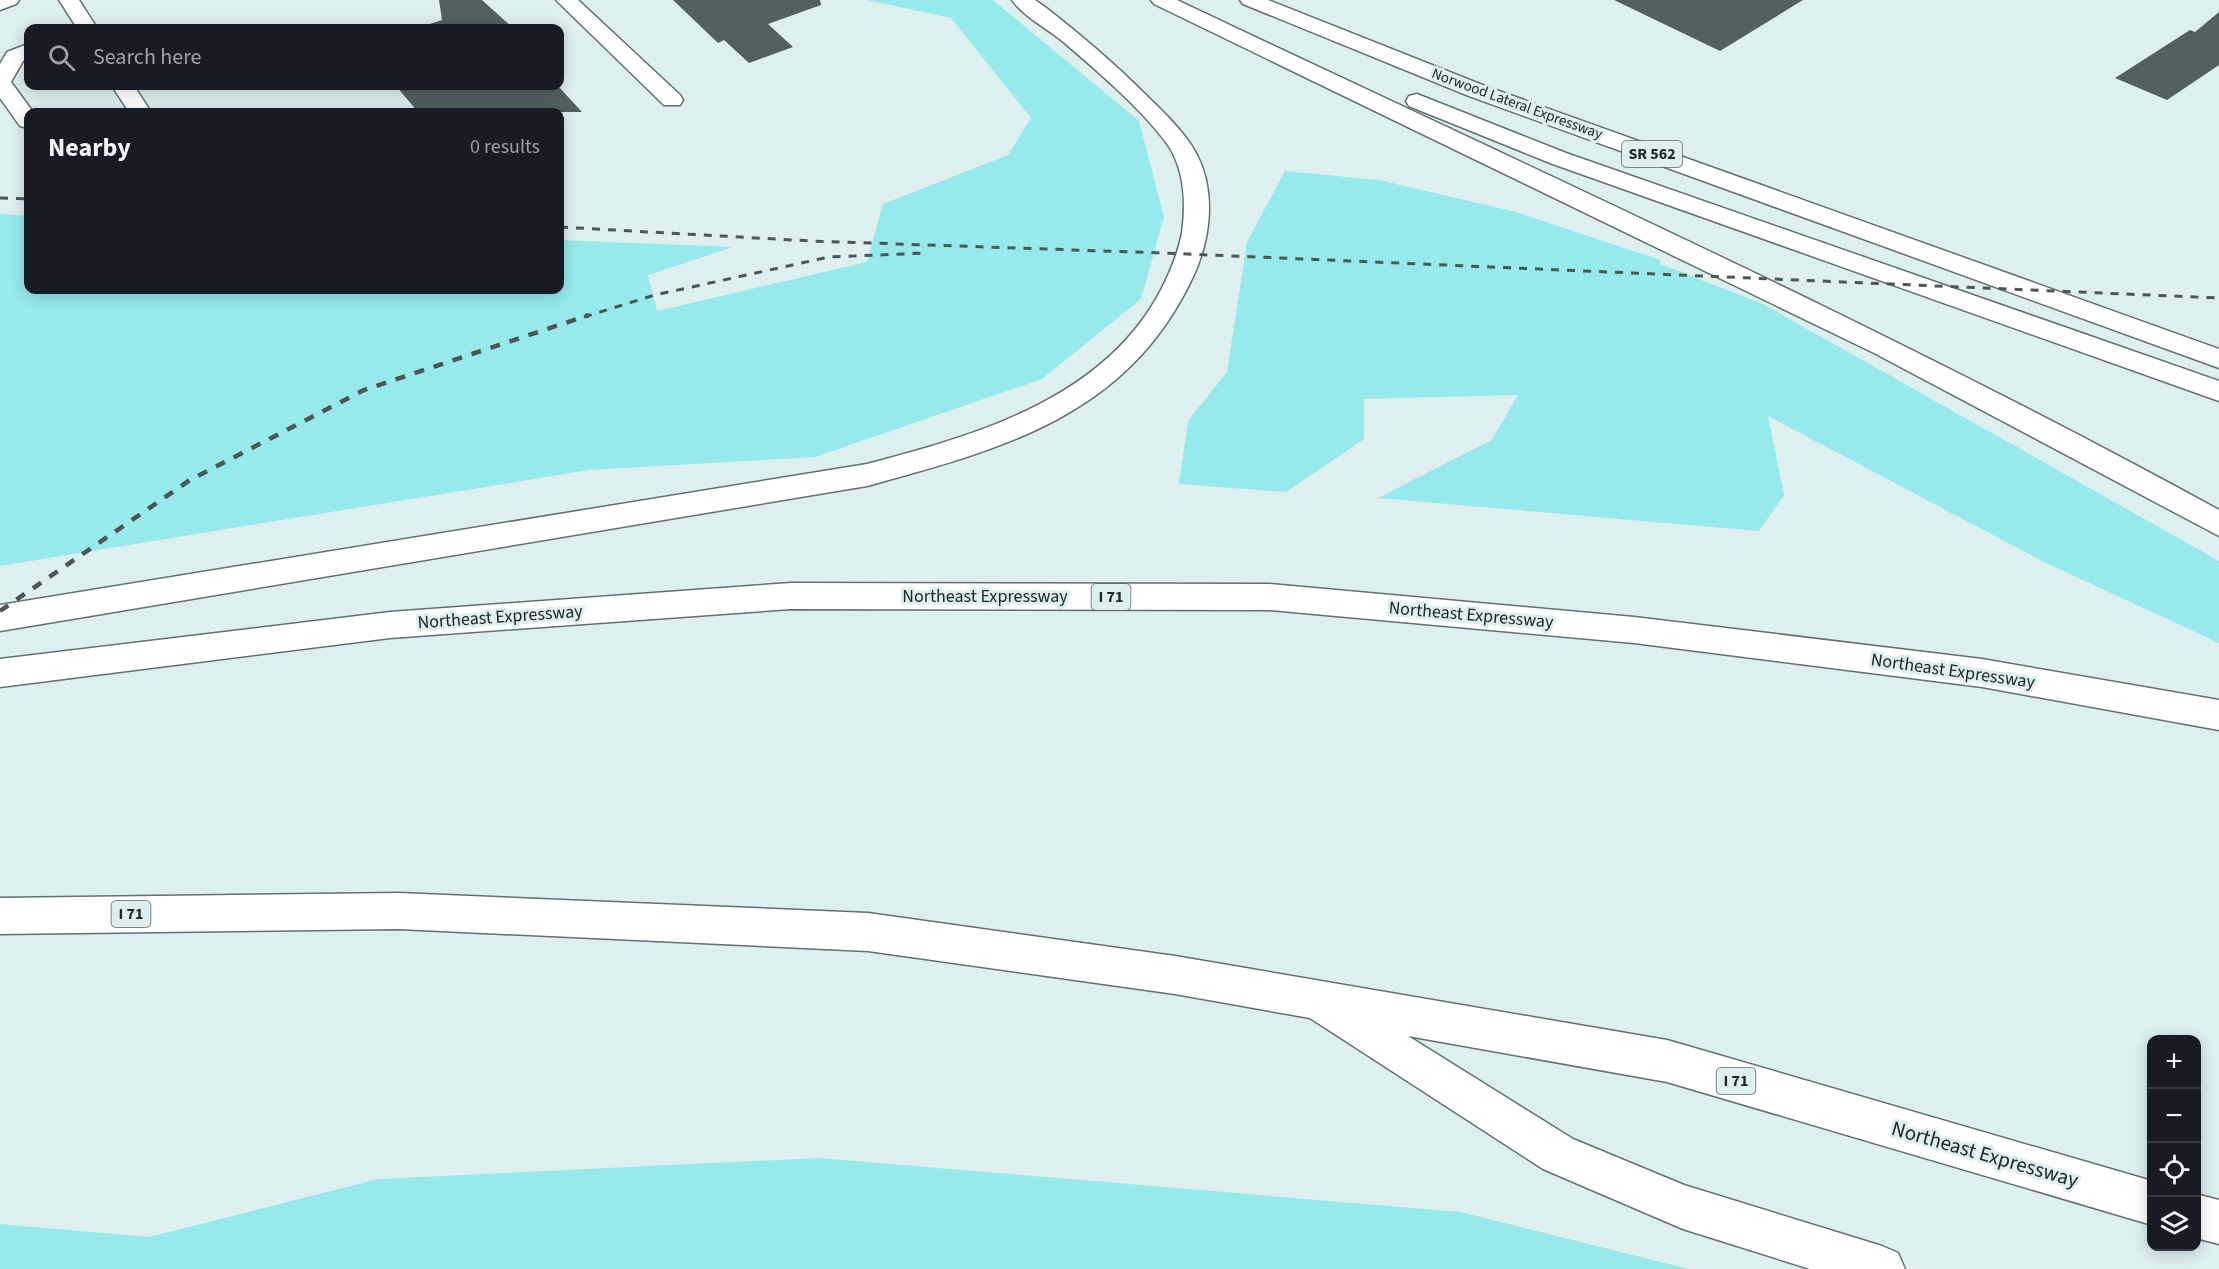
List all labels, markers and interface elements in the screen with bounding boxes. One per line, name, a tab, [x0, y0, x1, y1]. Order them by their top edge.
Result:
search box	[24, 24, 564, 90]
icon: search	[45, 41, 78, 74]
text: Search here	[93, 41, 201, 73]
street label: Norwood Lateral Expressway	[1429, 63, 1605, 145]
text: Nearby	[48, 129, 131, 166]
text: 0 results	[470, 133, 540, 161]
road number: SR 562	[1622, 141, 1682, 167]
street label: Northeast Expressway	[902, 584, 1068, 609]
road number: I 71	[1092, 584, 1130, 610]
street label: Northeast Expressway	[1388, 595, 1555, 635]
street label: Northeast Expressway	[417, 599, 584, 635]
street label: Northeast Expressway	[1869, 647, 2037, 695]
road number: I 71	[112, 901, 150, 927]
map controls	[2147, 1035, 2201, 1251]
button: +	[2147, 1035, 2201, 1089]
road number: I 71	[1716, 1068, 1756, 1094]
button: −	[2147, 1089, 2201, 1143]
street label: Northeast Expressway	[1888, 1113, 2082, 1195]
button: locate	[2147, 1143, 2201, 1197]
button: layers	[2147, 1197, 2201, 1251]

